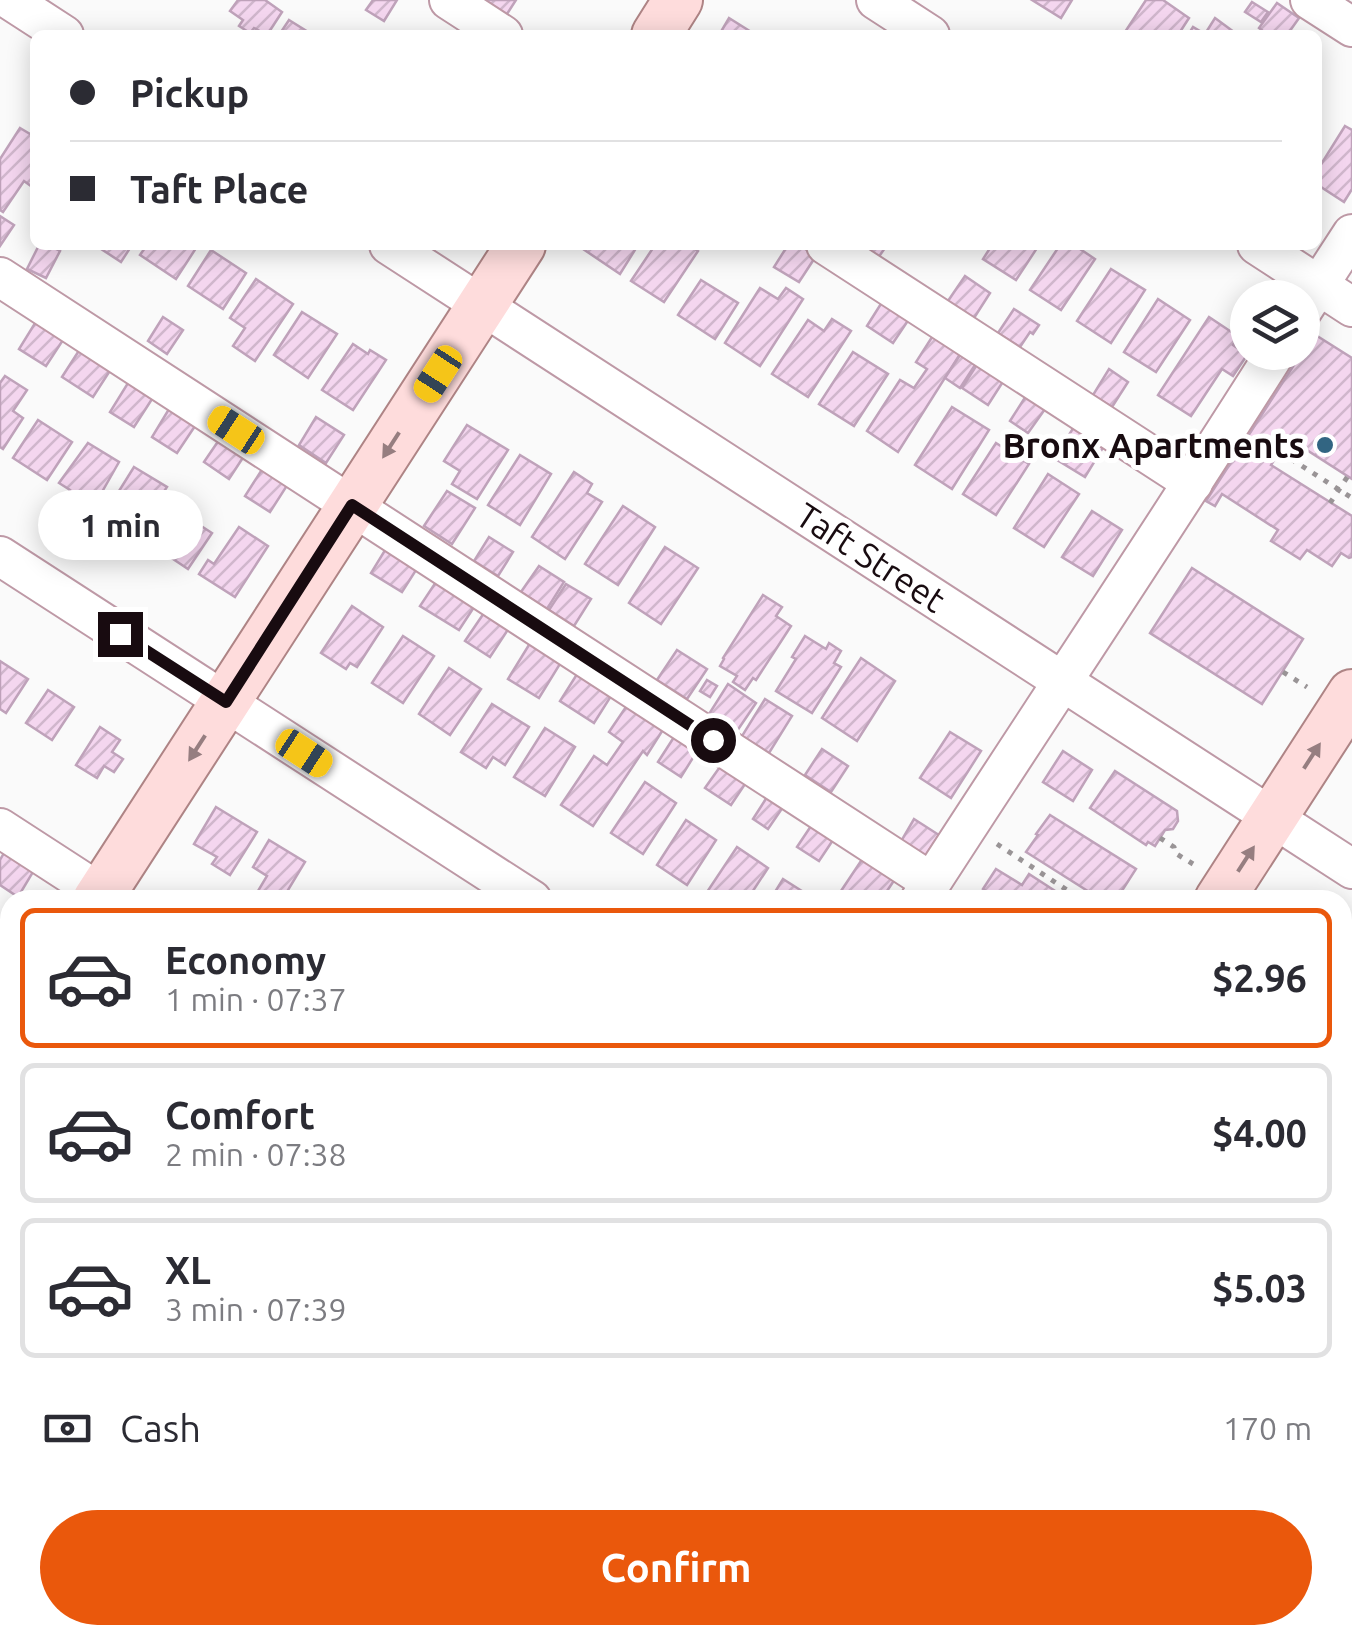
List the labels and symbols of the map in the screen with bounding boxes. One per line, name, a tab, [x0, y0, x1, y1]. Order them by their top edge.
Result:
car	[409, 341, 467, 407]
car	[203, 401, 269, 459]
place label: Bronx Apartments	[1002, 425, 1305, 465]
one-way arrow	[382, 431, 401, 459]
marker: Bronx Apartments	[1314, 434, 1336, 456]
callout: 1 min	[38, 489, 202, 559]
street label: Taft Street	[789, 494, 953, 620]
route end	[98, 612, 143, 657]
route start	[691, 718, 736, 763]
car	[271, 724, 337, 782]
one-way arrow	[188, 734, 206, 762]
one-way arrow	[1303, 742, 1321, 769]
one-way arrow	[1236, 845, 1254, 872]

